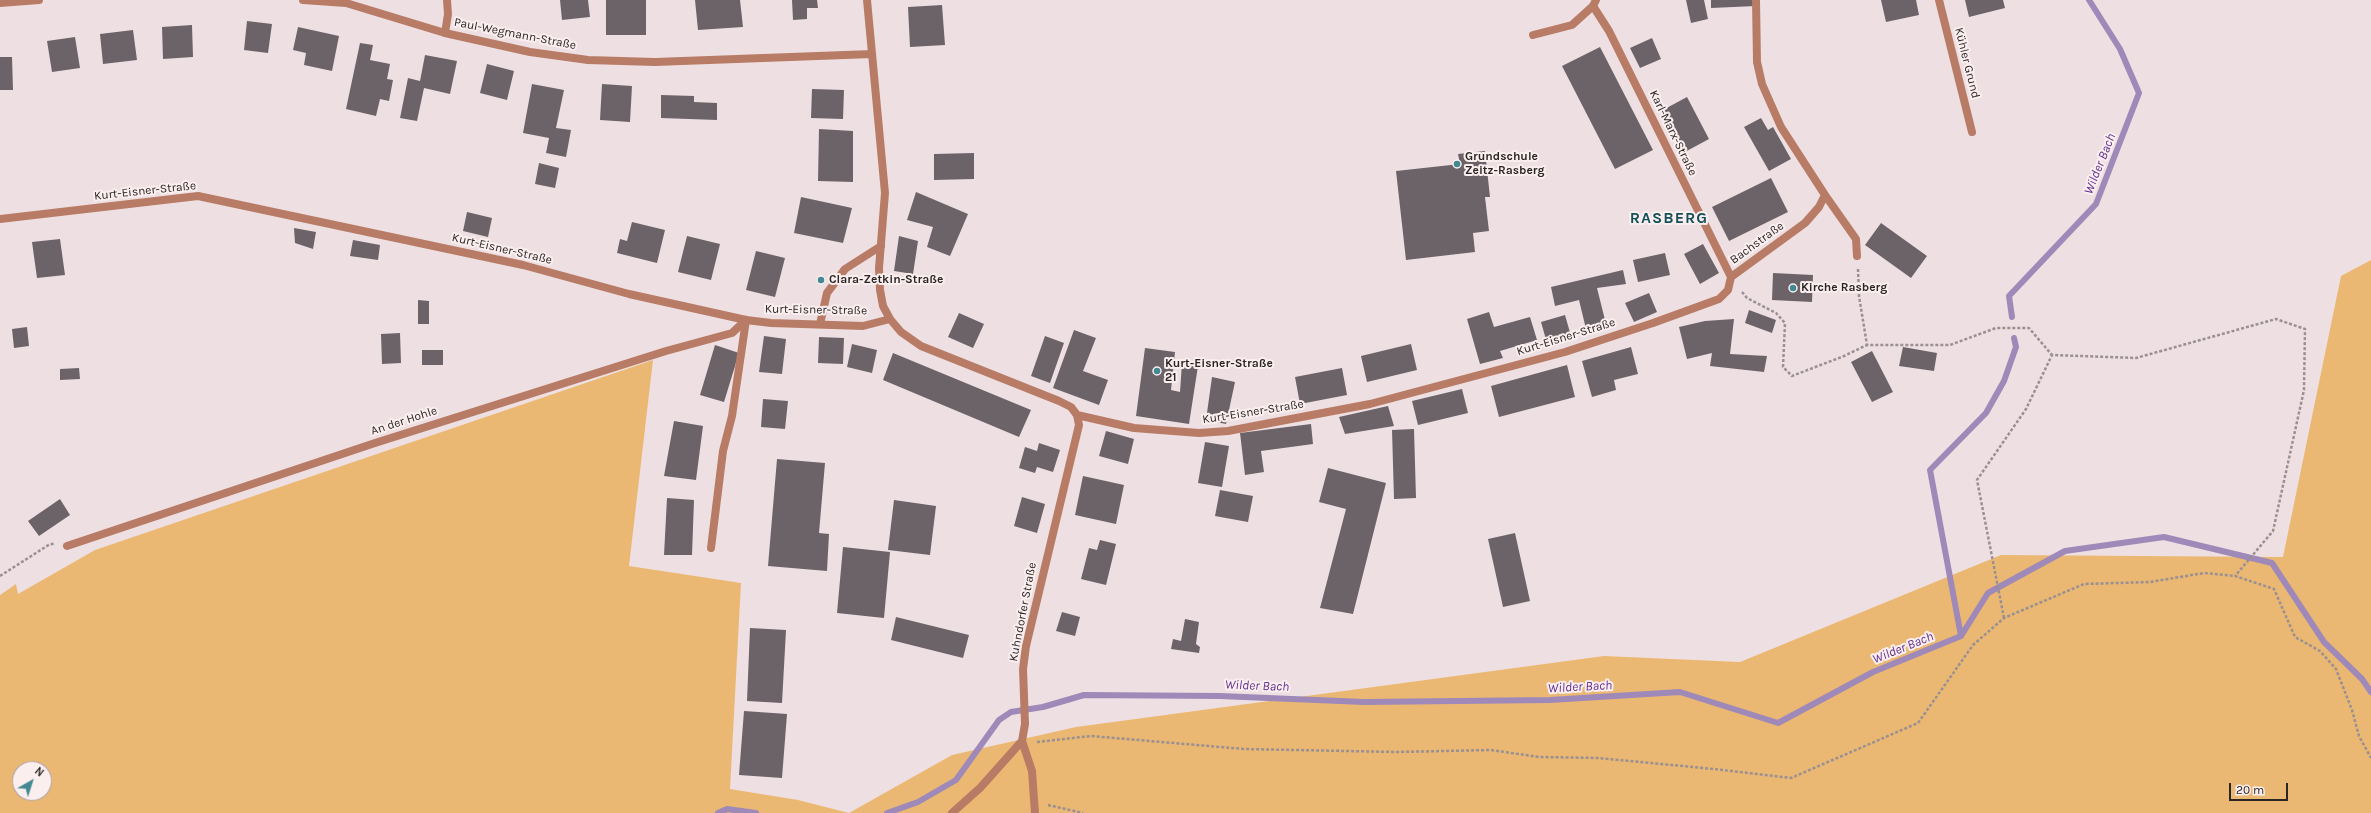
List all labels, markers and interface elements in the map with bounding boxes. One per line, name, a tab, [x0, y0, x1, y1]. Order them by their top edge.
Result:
street label: Paul-Wegmann-Straße	[453, 15, 577, 53]
street label: Kühler Grund	[1951, 26, 1983, 100]
street label: Karl-Marx-Straße	[1646, 88, 1700, 178]
water label: Wilder Bach	[2081, 131, 2119, 197]
place label: Grundschule Zeitz-Rasberg	[1465, 150, 1544, 178]
marker: Grundschule Zeitz-Rasberg	[1452, 159, 1462, 169]
street label: Kurt-Eisner-Straße	[93, 178, 197, 204]
district label: RASBERG	[1630, 208, 1708, 228]
street label: Bachstraße	[1727, 219, 1787, 267]
street label: Kurt-Eisner-Straße	[451, 230, 553, 268]
place label: Clara-Zetkin-Straße	[829, 273, 943, 287]
marker: Clara-Zetkin-Straße	[816, 275, 826, 285]
place label: Kirche Rasberg	[1801, 281, 1887, 295]
marker: Kirche Rasberg	[1788, 283, 1798, 293]
street label: Kurt-Eisner-Straße	[765, 302, 867, 318]
street label: Kurt-Eisner-Straße	[1515, 315, 1617, 359]
place label: Kurt-Eisner-Straße 21	[1165, 357, 1273, 385]
marker: Kurt-Eisner-Straße 21	[1152, 366, 1162, 376]
street label: Kurt-Eisner-Straße	[1201, 397, 1305, 427]
street label: An der Hohle	[369, 404, 439, 438]
street label: Kuhndorfer Straße	[1006, 561, 1040, 663]
water label: Wilder Bach	[1870, 629, 1936, 667]
water label: Wilder Bach	[1225, 677, 1289, 695]
water label: Wilder Bach	[1547, 678, 1613, 696]
north arrow	[12, 761, 52, 801]
text: N	[32, 765, 46, 780]
scale bar	[2231, 775, 2290, 801]
text: 20 m	[2236, 783, 2264, 797]

